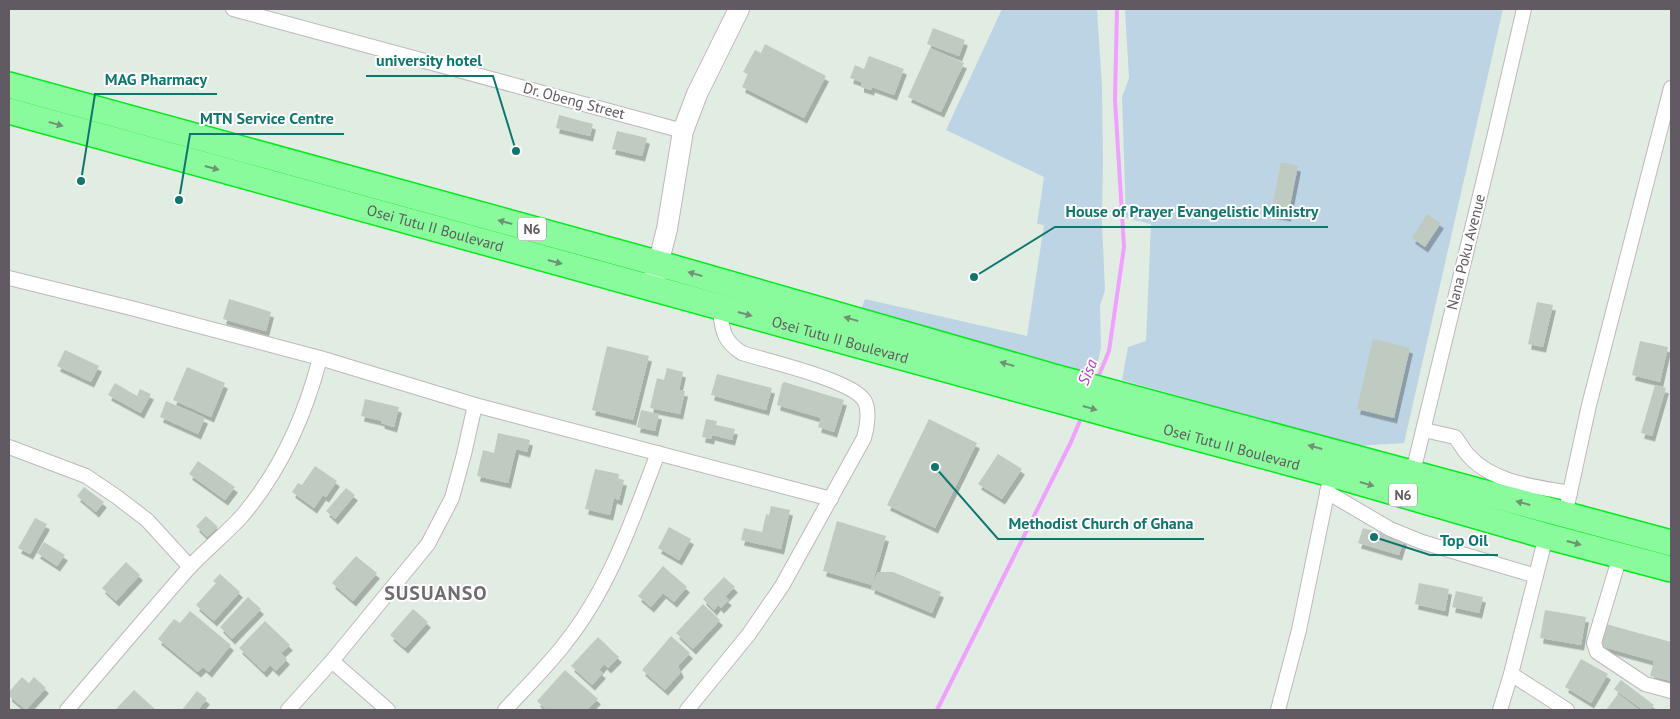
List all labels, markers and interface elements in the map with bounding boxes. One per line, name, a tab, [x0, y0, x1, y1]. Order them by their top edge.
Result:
callout: university hotel	[366, 45, 493, 76]
text: university hotel	[376, 50, 482, 70]
callout: MAG Pharmacy	[95, 63, 217, 94]
text: MAG Pharmacy	[105, 69, 208, 89]
street label: Dr. Obeng Street	[521, 78, 627, 123]
callout: MTN Service Centre	[190, 103, 344, 134]
text: MTN Service Centre	[200, 108, 334, 128]
one-way arrow	[48, 120, 63, 128]
one-way arrow	[205, 164, 220, 172]
street label: Nana Poku Avenue	[1442, 192, 1489, 312]
callout: House of Prayer Evangelistic Ministry	[1055, 196, 1328, 227]
street label: Osei Tutu II Boulevard	[365, 200, 506, 256]
text: House of Prayer Evangelistic Ministry	[1065, 201, 1319, 221]
one-way arrow	[497, 218, 512, 226]
road number: N6	[518, 218, 546, 240]
one-way arrow	[547, 258, 562, 266]
one-way arrow	[687, 270, 702, 278]
one-way arrow	[738, 310, 753, 318]
street label: Osei Tutu II Boulevard	[770, 312, 911, 367]
one-way arrow	[844, 315, 859, 323]
water label: Sisa	[1073, 356, 1101, 388]
one-way arrow	[1000, 359, 1015, 367]
one-way arrow	[1082, 405, 1097, 413]
street label: Osei Tutu II Boulevard	[1161, 419, 1302, 474]
one-way arrow	[1308, 443, 1323, 451]
one-way arrow	[1360, 481, 1375, 489]
road number: N6	[1389, 484, 1417, 506]
one-way arrow	[1515, 499, 1530, 507]
callout: Methodist Church of Ghana	[998, 508, 1204, 539]
text: Methodist Church of Ghana	[1009, 513, 1194, 533]
callout: Top Oil	[1430, 524, 1498, 555]
text: Top Oil	[1440, 530, 1488, 550]
one-way arrow	[1566, 540, 1581, 548]
district label: SUSUANSO	[384, 580, 488, 606]

